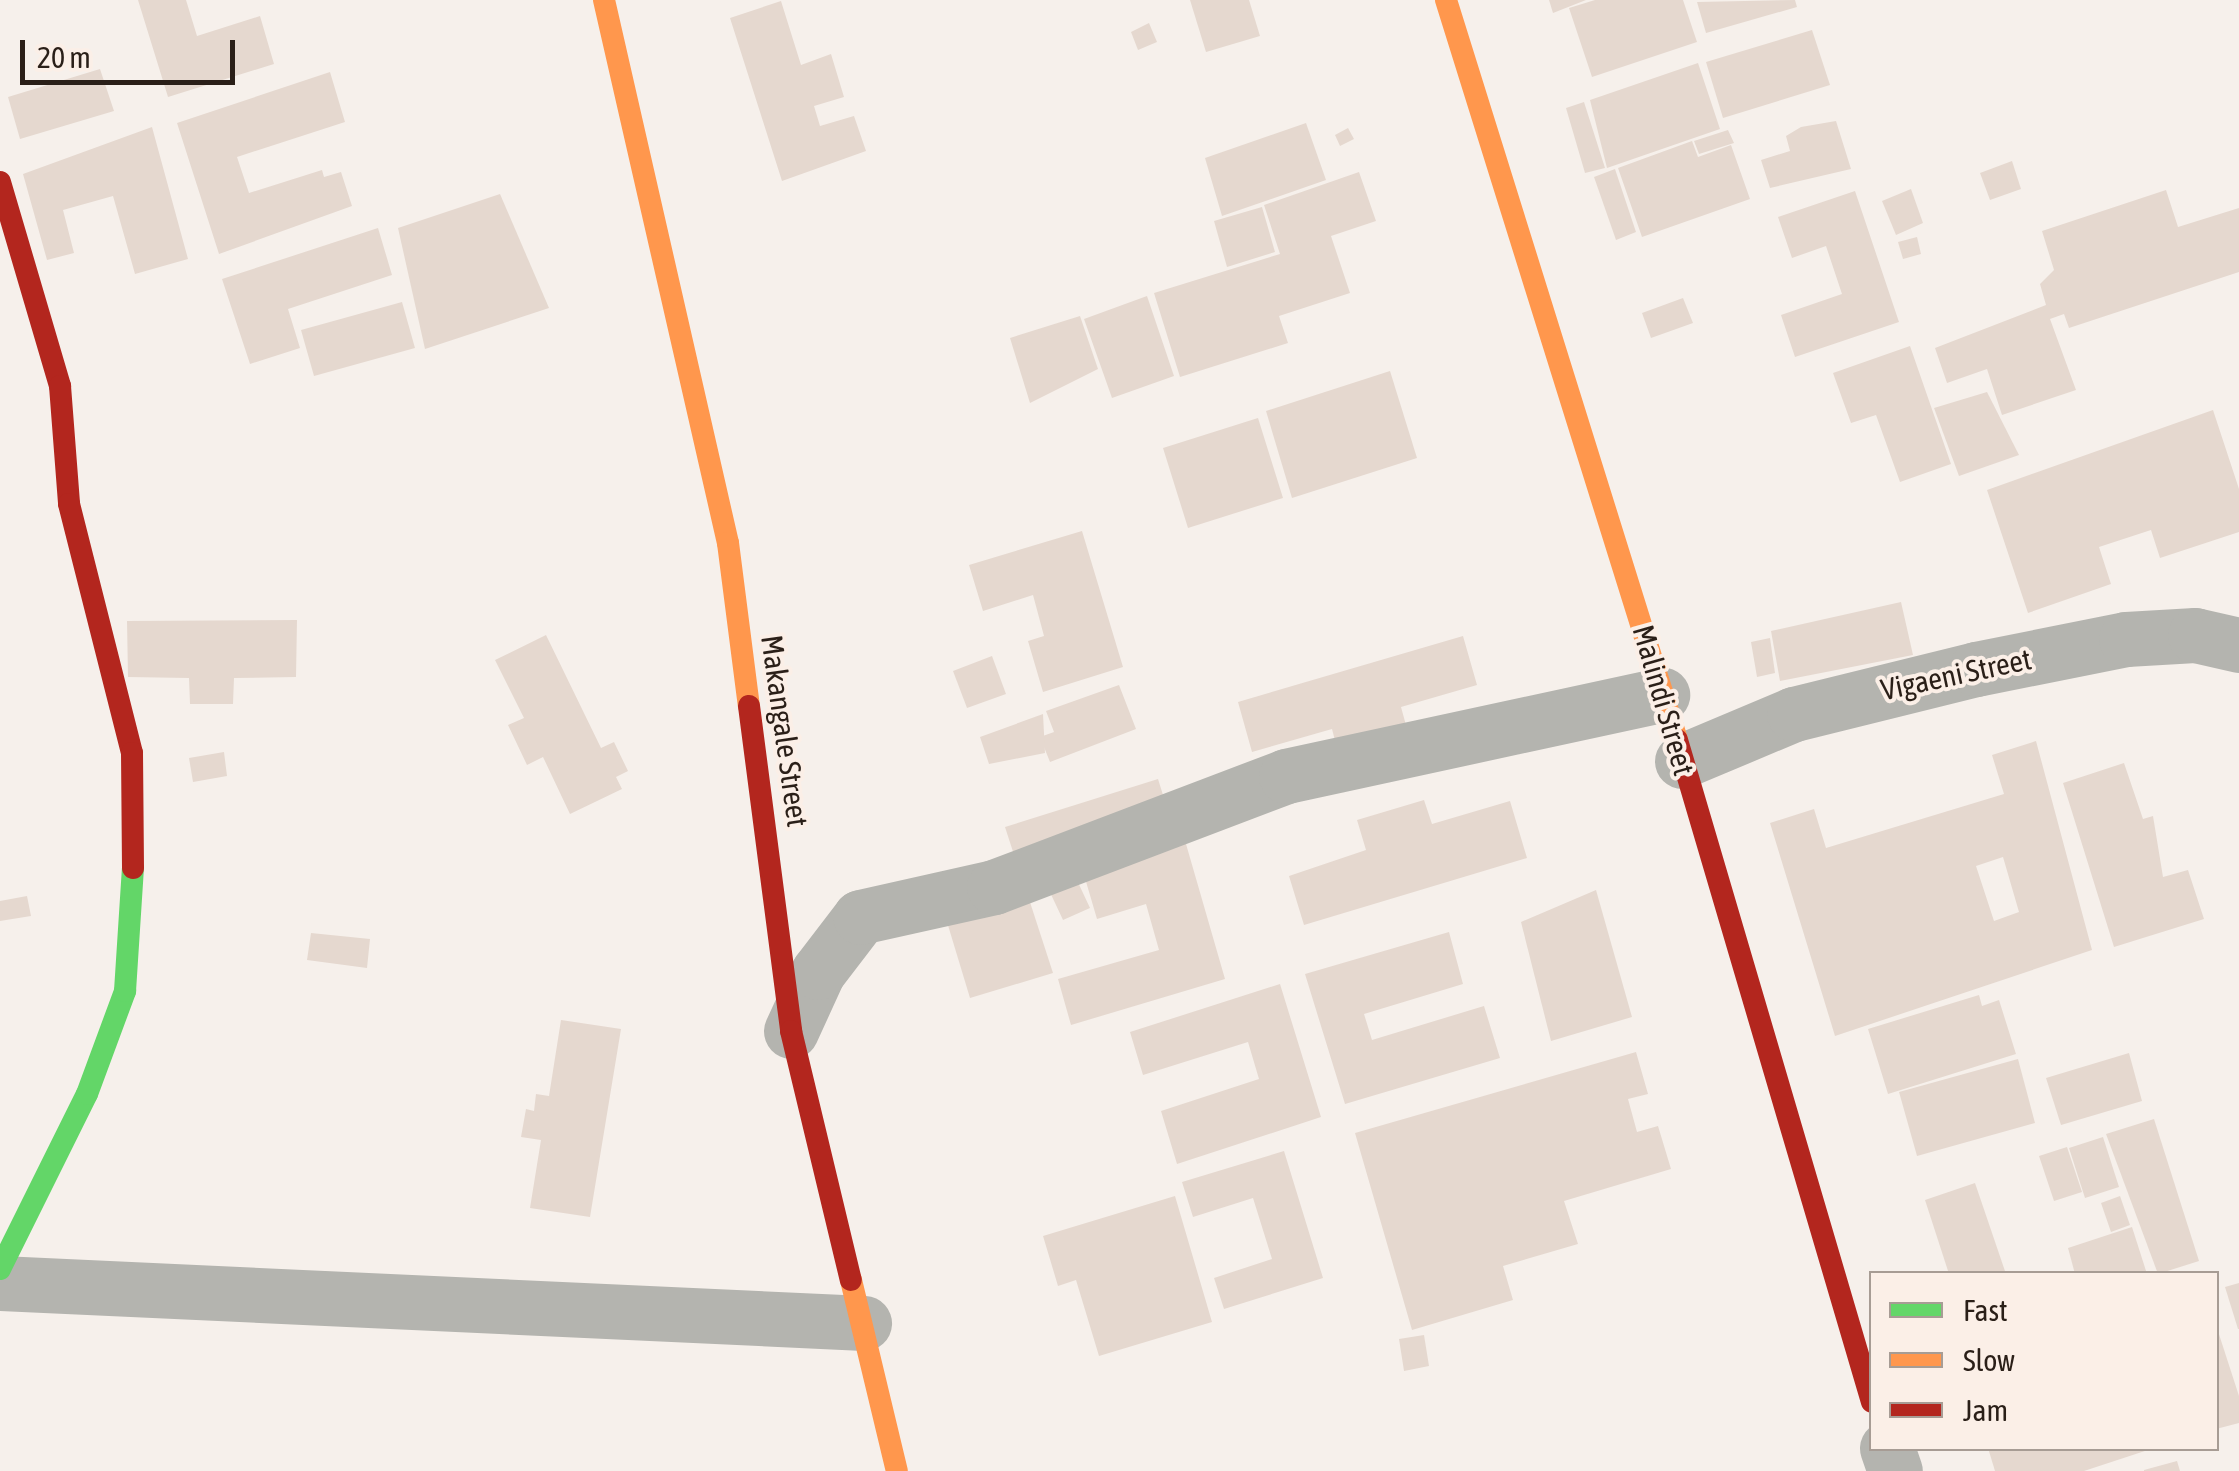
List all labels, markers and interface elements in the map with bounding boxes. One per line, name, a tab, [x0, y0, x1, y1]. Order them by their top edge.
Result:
scale bar	[25, 20, 240, 82]
text: 20 m	[37, 40, 91, 74]
street label: Malindi Street	[1625, 621, 1703, 779]
street label: Makangale Street	[754, 633, 816, 829]
street label: Vigaeni Street	[1878, 641, 2034, 707]
legend	[1869, 1271, 2219, 1451]
text: Fast	[1963, 1293, 2008, 1327]
text: Slow	[1963, 1343, 2015, 1377]
text: Jam	[1963, 1393, 2008, 1427]

